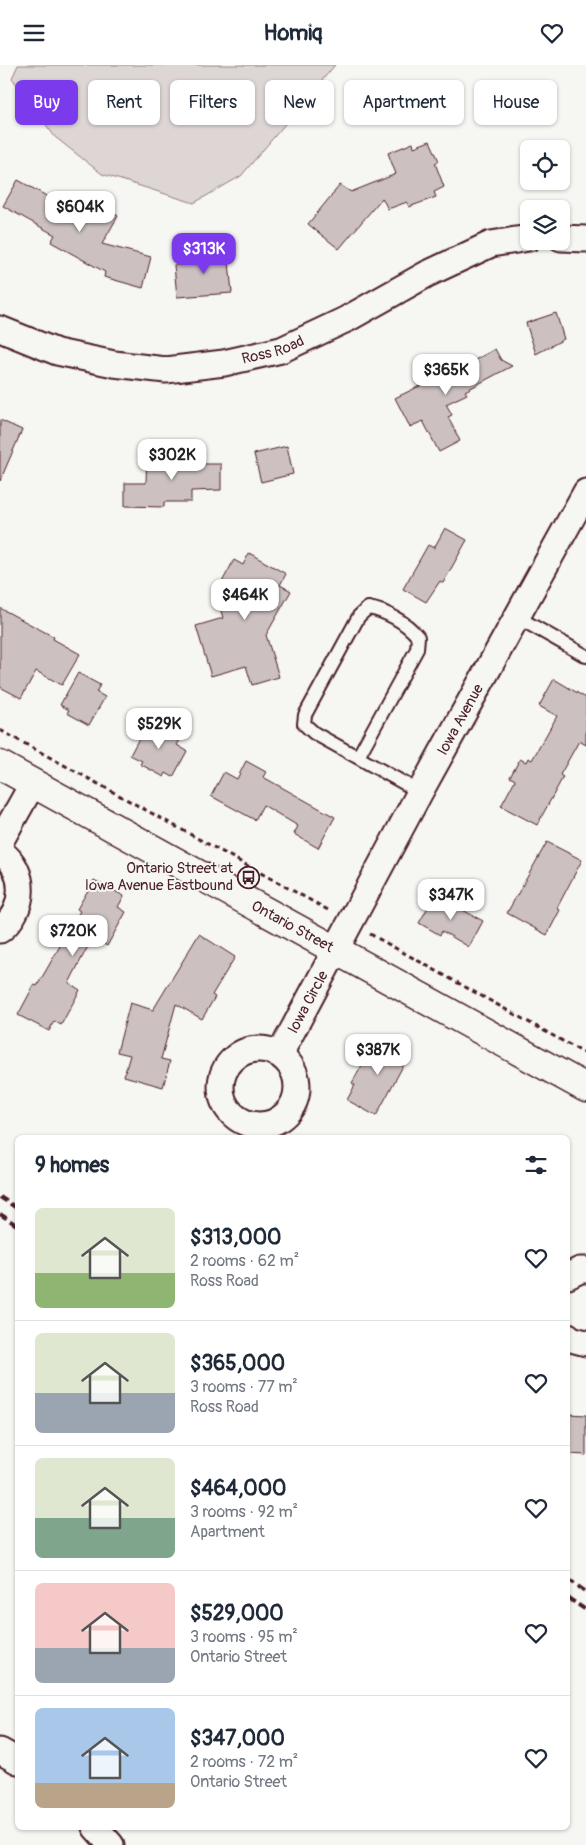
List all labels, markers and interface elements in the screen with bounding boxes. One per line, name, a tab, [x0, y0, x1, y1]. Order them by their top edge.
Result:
icon: menu	[20, 19, 48, 47]
text: Homiq	[264, 19, 322, 47]
icon: heart	[538, 19, 566, 47]
chip: Buy	[15, 80, 78, 125]
chip: Rent	[88, 80, 160, 125]
chip: Filters	[170, 80, 255, 125]
chip: New	[265, 80, 334, 125]
chip: Apartment	[344, 80, 464, 125]
chip: House	[474, 80, 557, 125]
map controls	[520, 140, 570, 250]
button: locate	[520, 140, 570, 190]
pin: $604K	[45, 191, 115, 233]
text: $604K	[56, 197, 104, 217]
button: layers	[520, 200, 570, 250]
pin: $313K	[169, 233, 239, 275]
text: $313K	[183, 239, 225, 259]
street label: Ross Road	[240, 332, 307, 369]
pin: $365K	[411, 353, 481, 396]
text: $365K	[423, 360, 469, 380]
pin: $302K	[137, 439, 207, 481]
text: $302K	[148, 445, 196, 465]
pin: $464K	[210, 579, 280, 621]
text: $464K	[222, 585, 268, 605]
street label: Iowa Avenue	[433, 680, 488, 759]
pin: $529K	[124, 707, 194, 750]
text: $529K	[137, 714, 181, 734]
place label: Ontario Street at Iowa Avenue Eastbound	[85, 859, 234, 895]
bus stop icon: Ontario Street at Iowa Avenue Eastbound	[237, 865, 261, 889]
pin: $347K	[416, 879, 486, 921]
text: $347K	[429, 885, 474, 905]
street label: Ontario Street	[248, 896, 338, 957]
pin: $720K	[38, 915, 108, 957]
text: $720K	[50, 921, 96, 941]
street label: Iowa Circle	[284, 967, 333, 1037]
pin: $387K	[343, 1033, 413, 1076]
text: $387K	[356, 1040, 400, 1060]
icon: filters	[522, 1151, 550, 1179]
text: 9 homes	[35, 1152, 109, 1179]
text: $313,000	[190, 1224, 281, 1251]
icon: home	[75, 1228, 135, 1288]
icon: heart	[522, 1244, 550, 1272]
text: 2 rooms · 62 m²	[190, 1251, 299, 1271]
text: Ross Road	[190, 1271, 259, 1291]
text: $365,000	[190, 1350, 285, 1377]
icon: home	[75, 1353, 135, 1413]
icon: heart	[522, 1369, 550, 1397]
text: 3 rooms · 77 m²	[190, 1377, 298, 1397]
text: Ross Road	[190, 1397, 259, 1417]
text: $464,000	[190, 1475, 286, 1502]
icon: home	[75, 1478, 135, 1538]
icon: heart	[522, 1494, 550, 1522]
text: 3 rooms · 92 m²	[190, 1502, 298, 1522]
text: Apartment	[190, 1522, 265, 1542]
text: $529,000	[190, 1600, 284, 1627]
icon: home	[75, 1603, 135, 1663]
icon: heart	[522, 1619, 550, 1647]
text: 3 rooms · 95 m²	[190, 1627, 298, 1647]
text: Ontario Street	[190, 1647, 287, 1667]
text: $347,000	[190, 1725, 285, 1752]
icon: home	[75, 1728, 135, 1788]
icon: heart	[522, 1744, 550, 1772]
text: 2 rooms · 72 m²	[190, 1752, 298, 1772]
text: Ontario Street	[190, 1772, 287, 1792]

